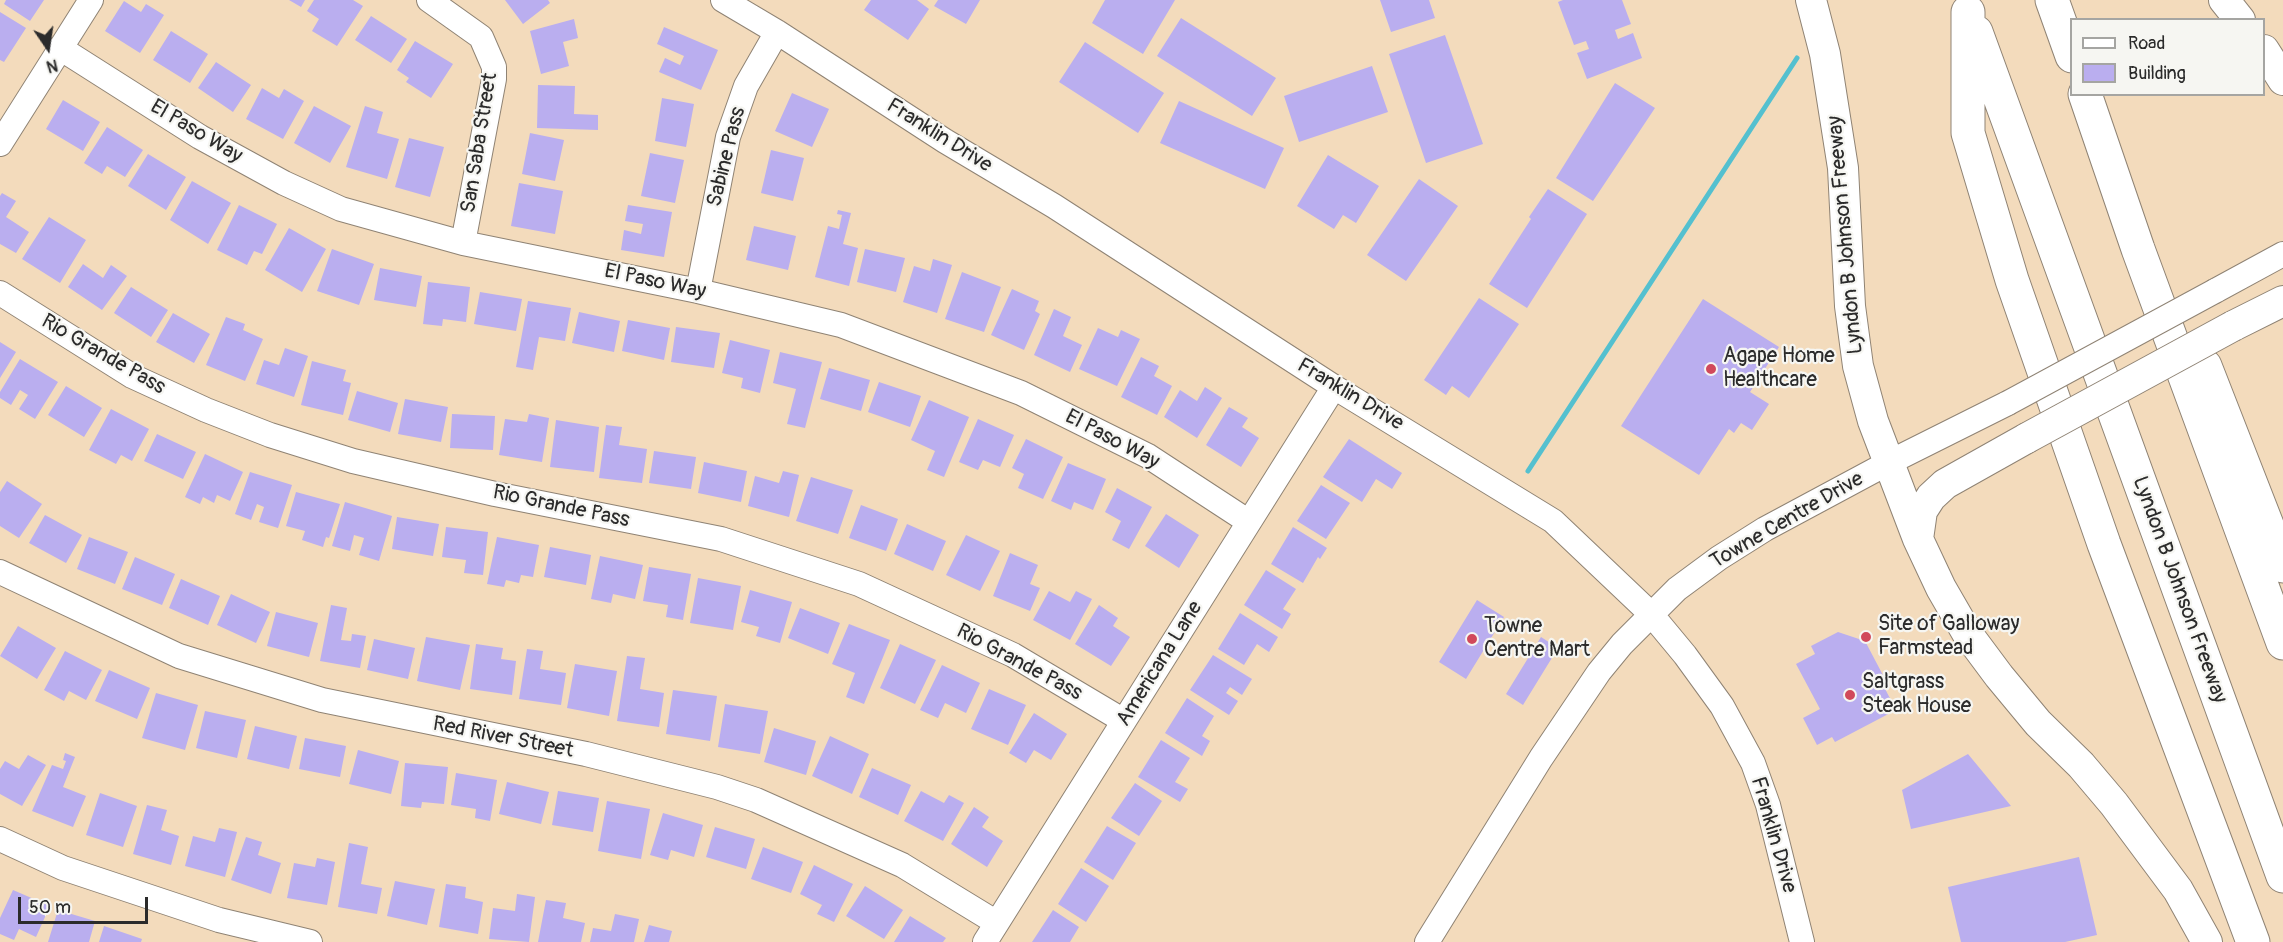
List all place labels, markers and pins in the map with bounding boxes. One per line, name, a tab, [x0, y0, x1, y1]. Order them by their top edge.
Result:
place label: Agape Home Healthcare	[1723, 344, 1835, 394]
marker: Agape Home Healthcare	[1704, 362, 1718, 376]
place label: Site of Galloway Farmstead	[1878, 612, 2019, 662]
place label: Towne Centre Mart	[1484, 614, 1590, 664]
marker: Site of Galloway Farmstead	[1859, 630, 1873, 644]
marker: Towne Centre Mart	[1465, 632, 1479, 646]
place label: Saltgrass Steak House	[1862, 670, 1971, 720]
marker: Saltgrass Steak House	[1843, 688, 1857, 702]

